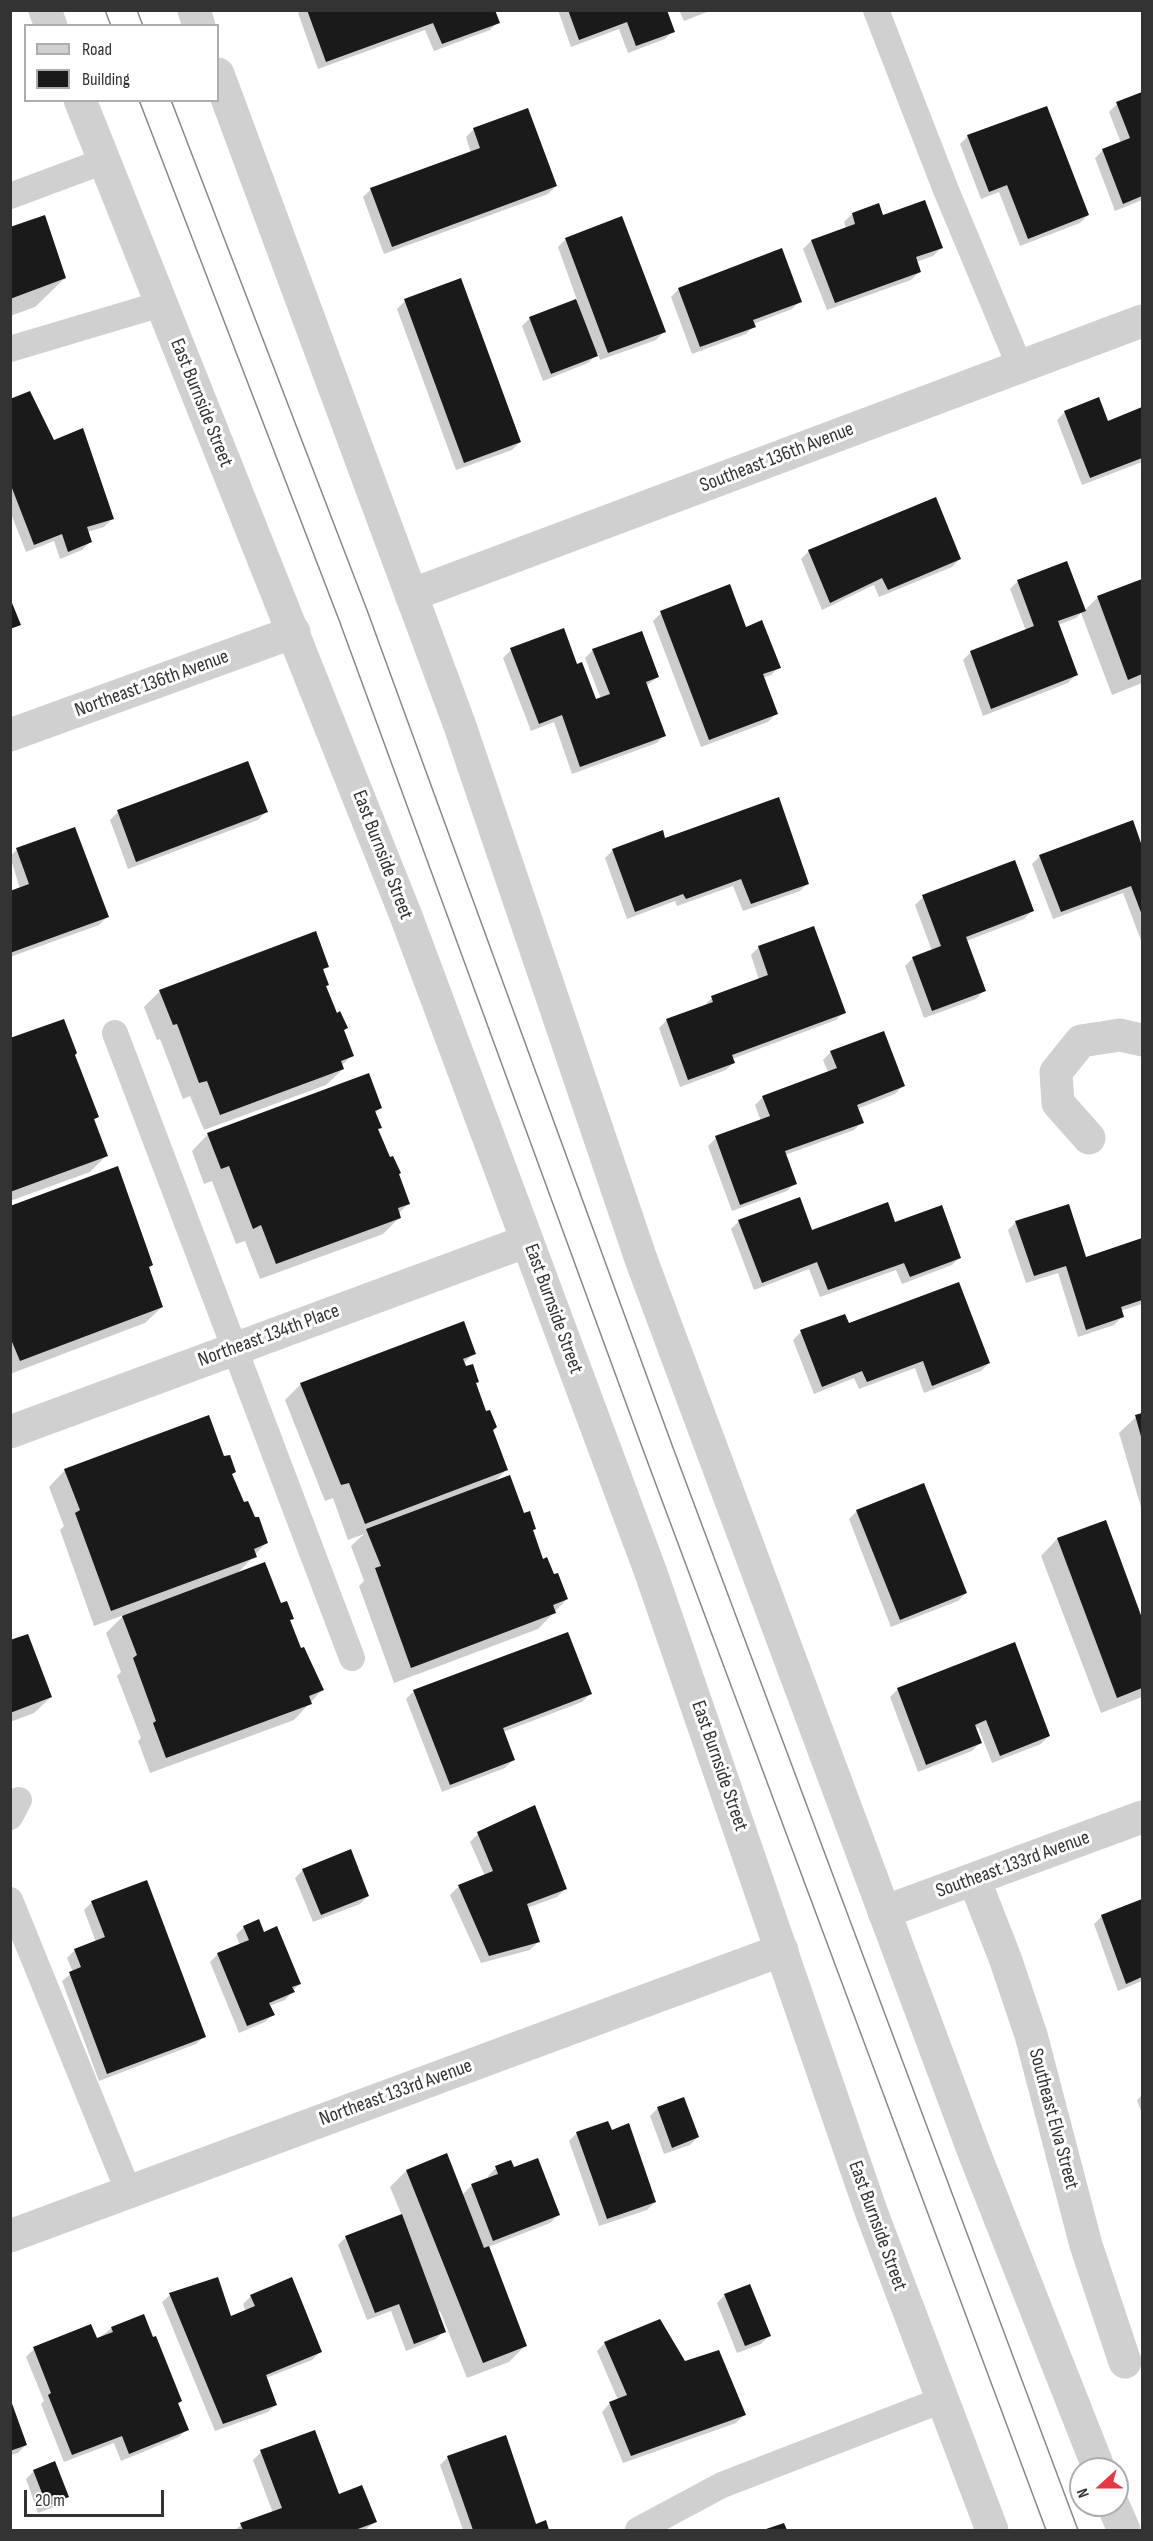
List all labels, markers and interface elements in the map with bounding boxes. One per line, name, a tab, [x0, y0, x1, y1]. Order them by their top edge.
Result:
legend	[24, 24, 219, 102]
text: Road	[82, 39, 112, 60]
text: Building	[82, 69, 130, 90]
street label: East Burnside Street	[164, 335, 238, 471]
street label: Southeast 136th Avenue	[697, 418, 857, 498]
street label: Northeast 136th Avenue	[72, 645, 232, 723]
street label: East Burnside Street	[346, 787, 418, 923]
street label: East Burnside Street	[518, 1241, 588, 1377]
street label: Northeast 134th Place	[195, 1299, 343, 1373]
street label: East Burnside Street	[685, 1698, 753, 1834]
street label: Southeast 133rd Avenue	[933, 1826, 1093, 1904]
street label: Southeast Elva Street	[1023, 2046, 1083, 2192]
street label: Northeast 133rd Avenue	[316, 2054, 476, 2132]
street label: East Burnside Street	[842, 2158, 912, 2294]
north arrow	[1069, 2457, 1129, 2517]
scale bar	[27, 2478, 166, 2516]
text: N	[1073, 2486, 1094, 2500]
text: 20 m	[35, 2490, 65, 2511]

